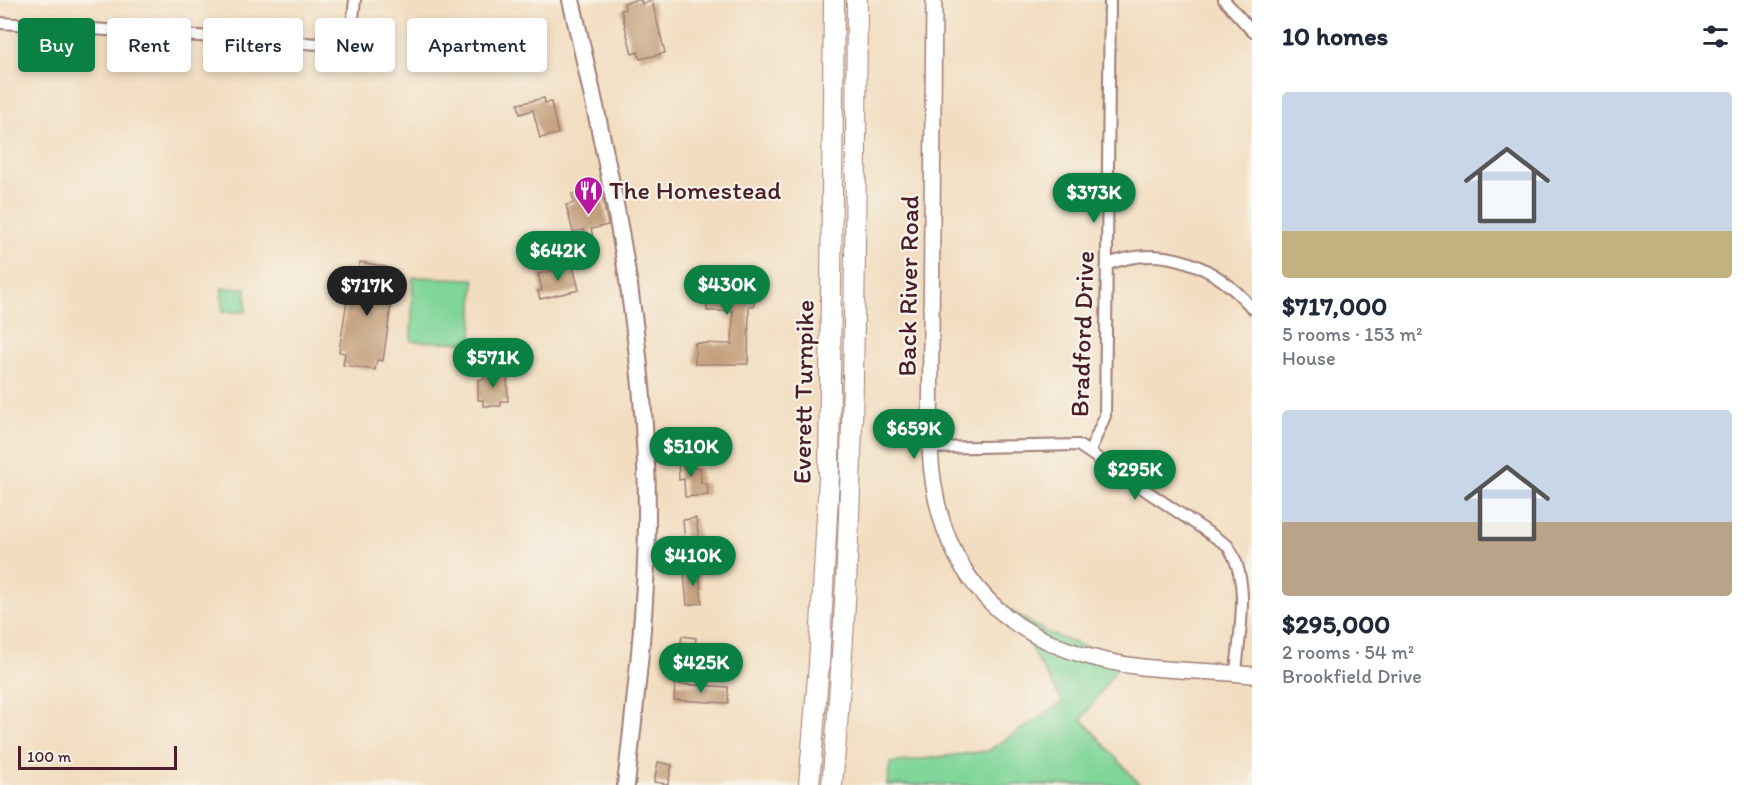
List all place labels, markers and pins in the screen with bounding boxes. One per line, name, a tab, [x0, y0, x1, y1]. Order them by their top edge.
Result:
pin: $373K	[1052, 173, 1136, 224]
restaurant icon: The Homestead	[572, 174, 604, 216]
place label: The Homestead	[609, 174, 781, 206]
pin: $642K	[516, 231, 600, 282]
pin: $430K	[685, 265, 769, 316]
pin: $717K	[325, 266, 409, 317]
pin: $571K	[451, 338, 535, 389]
pin: $659K	[872, 409, 956, 460]
pin: $510K	[649, 427, 733, 478]
pin: $295K	[1093, 450, 1177, 501]
pin: $410K	[651, 536, 735, 587]
pin: $425K	[659, 643, 743, 694]

